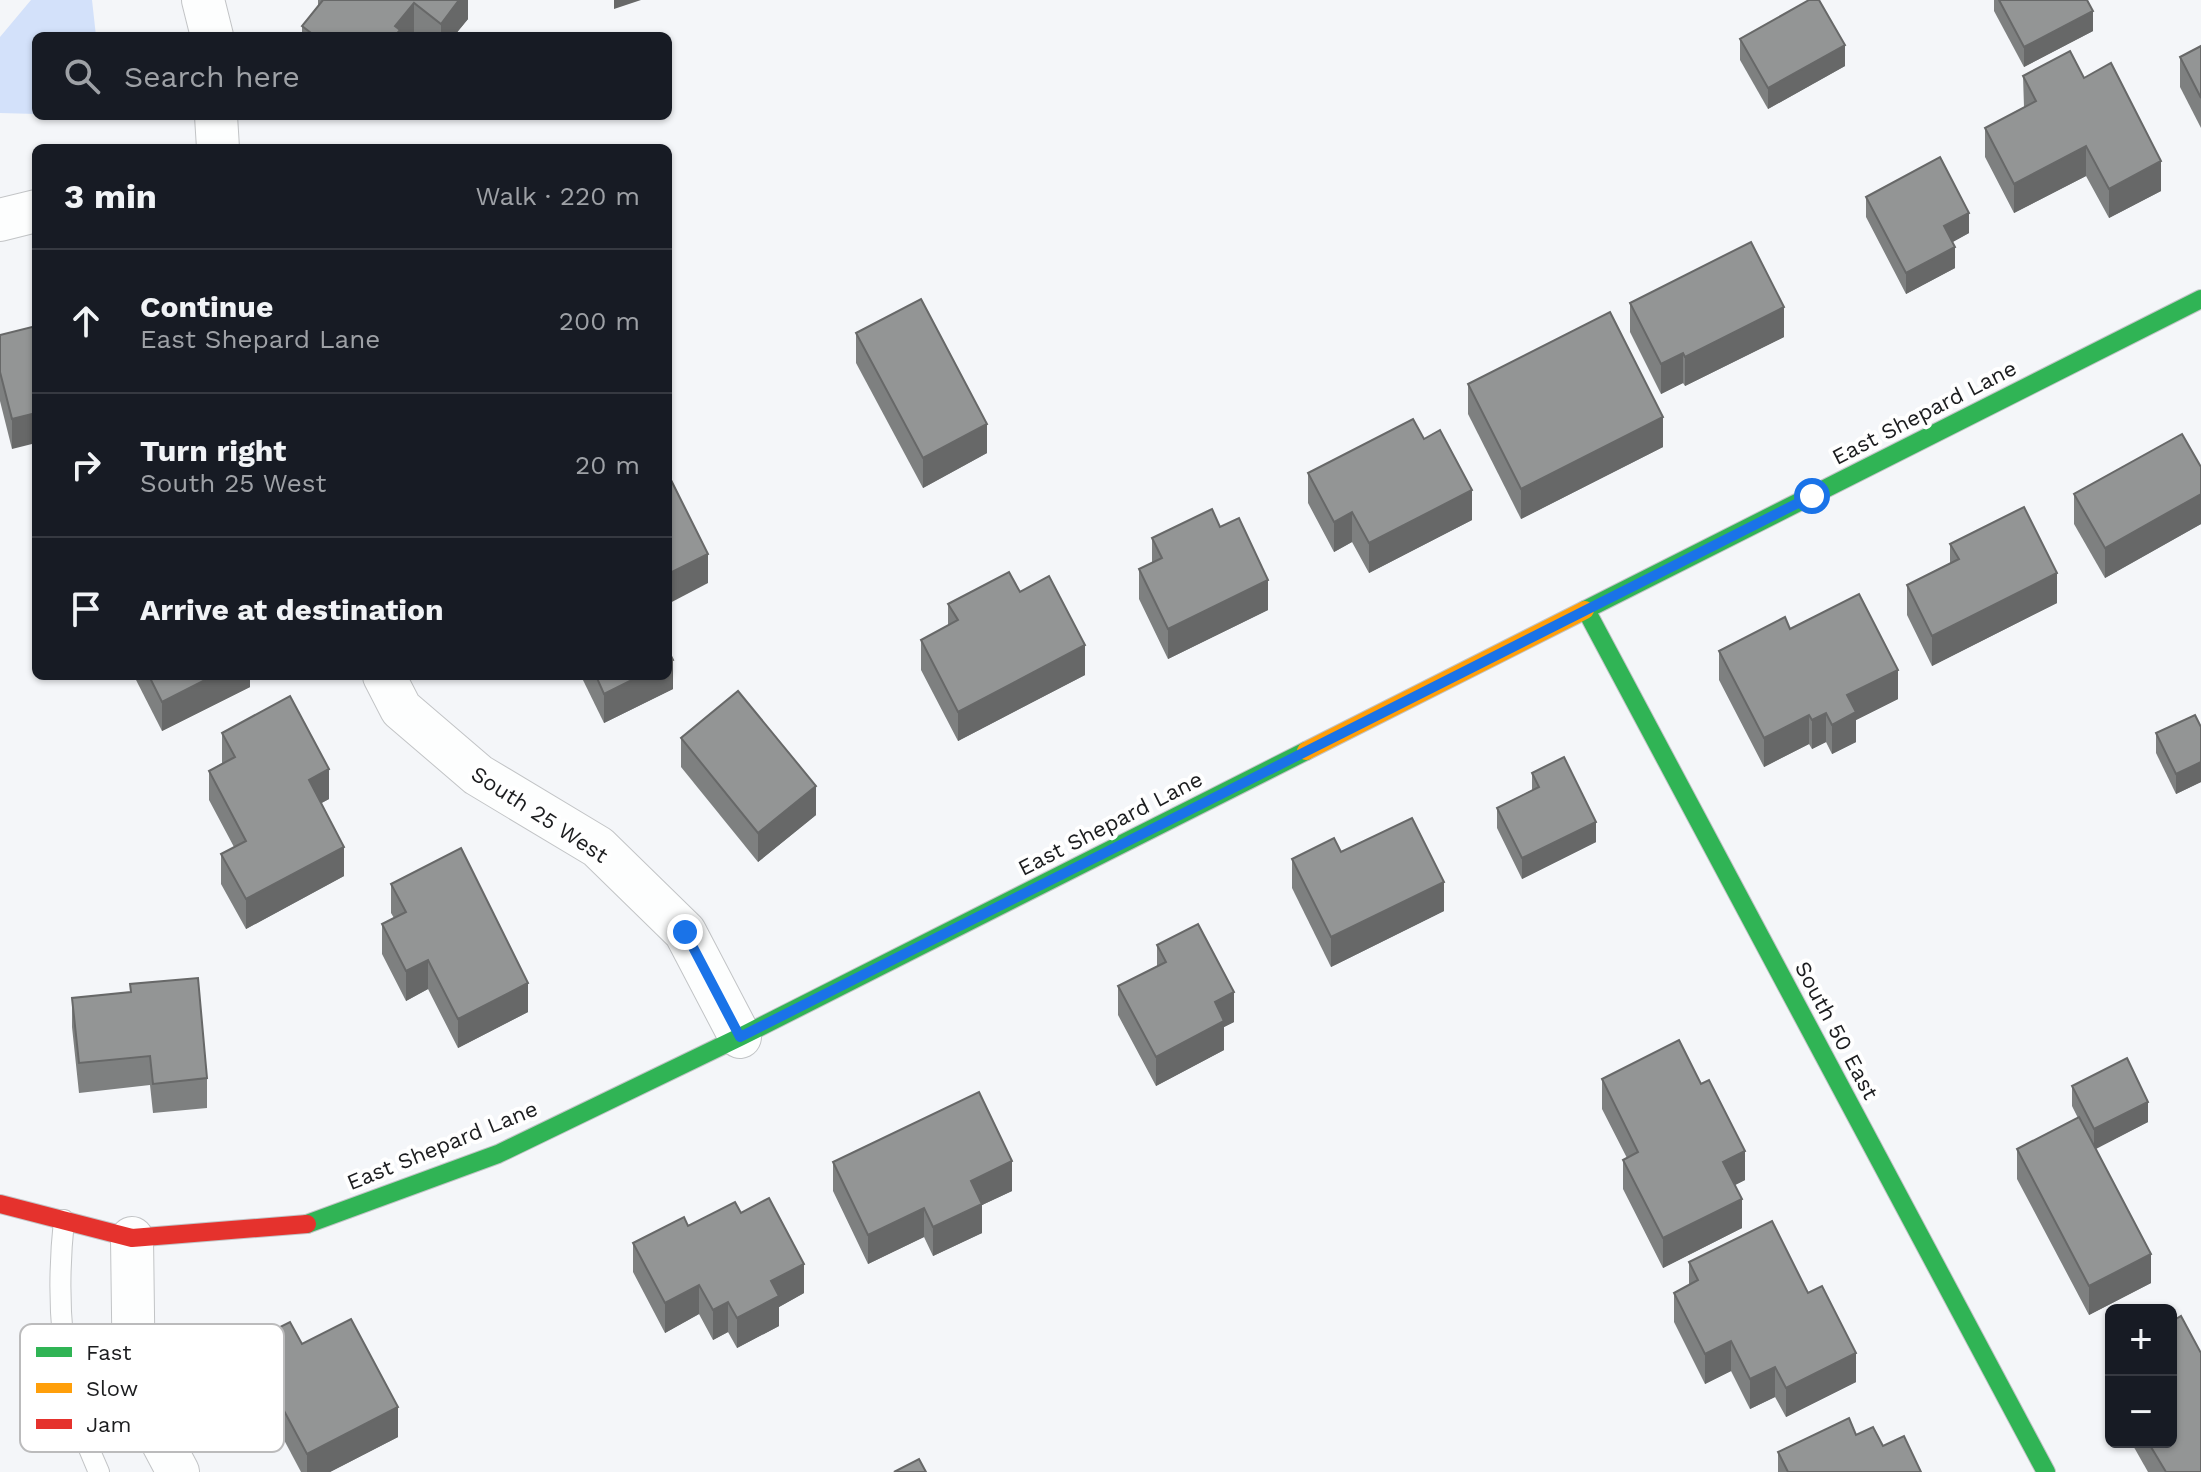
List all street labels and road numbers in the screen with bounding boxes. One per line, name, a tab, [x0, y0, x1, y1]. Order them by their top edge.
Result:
street label: East Shepard Lane	[1828, 355, 2020, 470]
street label: South 25 West	[467, 761, 613, 868]
street label: East Shepard Lane	[1014, 766, 1206, 881]
street label: South 50 East	[1790, 957, 1883, 1103]
street label: East Shepard Lane	[343, 1096, 541, 1195]

